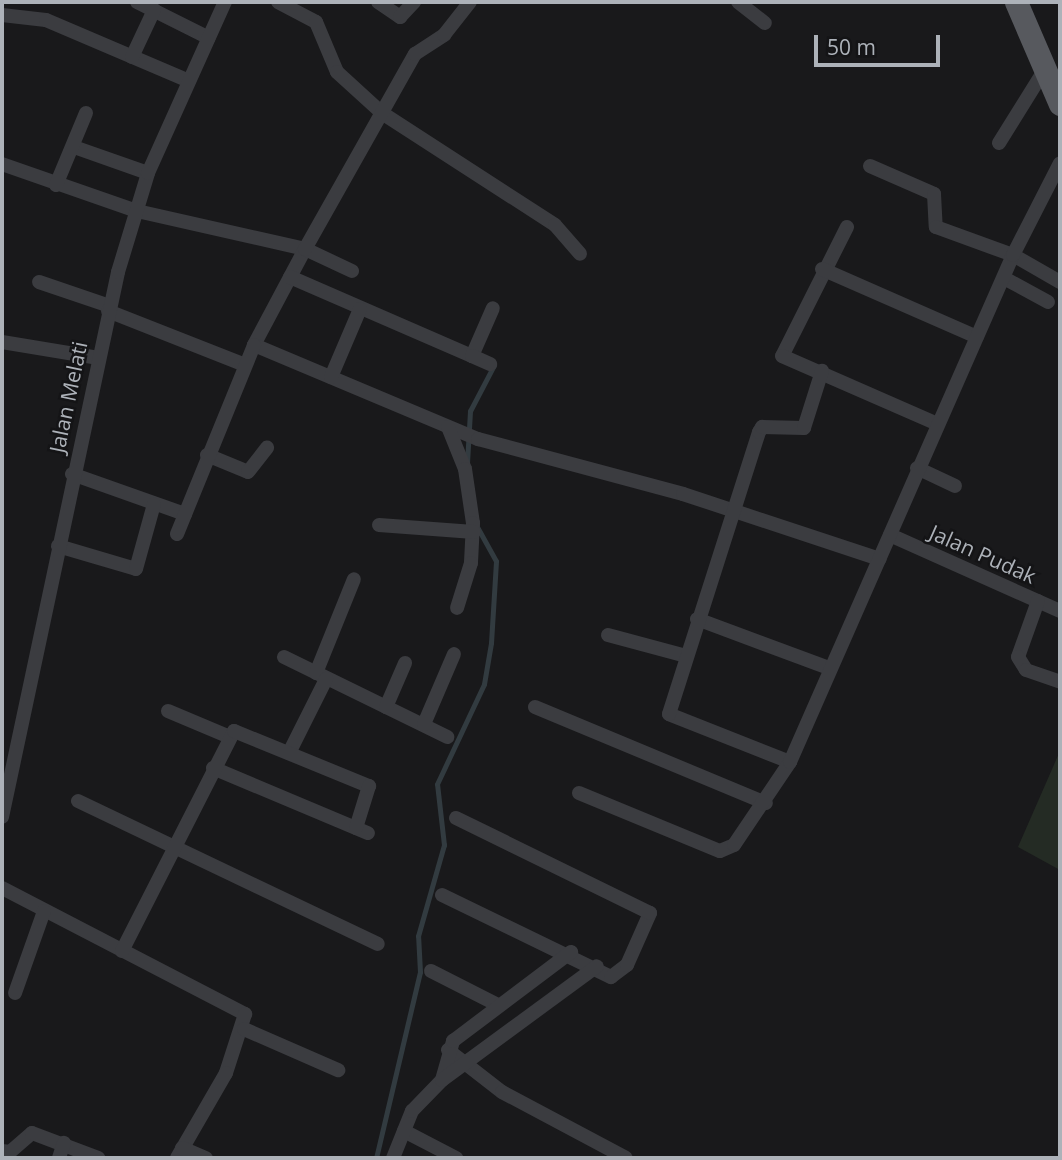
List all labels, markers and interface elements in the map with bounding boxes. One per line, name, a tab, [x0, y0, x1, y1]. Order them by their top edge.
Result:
scale bar	[817, 21, 943, 65]
text: 50 m	[827, 33, 876, 61]
street label: Jalan Melati	[44, 339, 92, 455]
street label: Jalan Pudak	[926, 519, 1040, 589]

